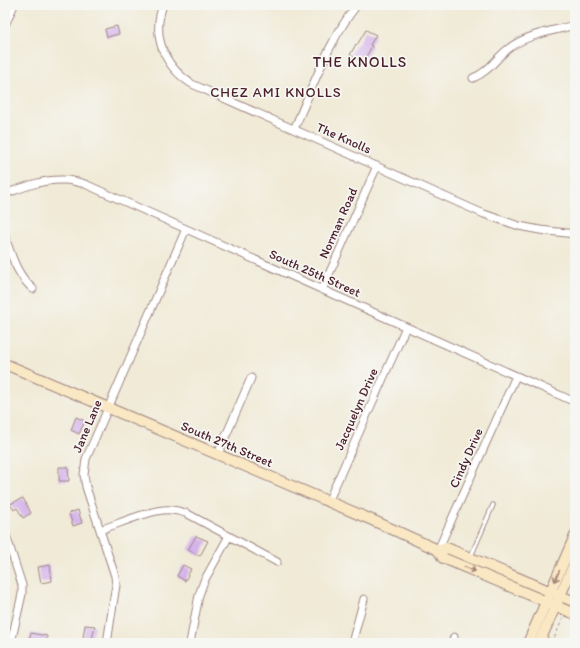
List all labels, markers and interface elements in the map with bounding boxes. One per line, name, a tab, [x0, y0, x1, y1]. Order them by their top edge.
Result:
district label: THE KNOLLS	[313, 53, 407, 71]
district label: CHEZ AMI KNOLLS	[210, 84, 342, 101]
street label: The Knolls	[314, 119, 374, 157]
street label: Norman Road	[316, 185, 360, 261]
street label: South 25th Street	[267, 246, 363, 300]
street label: Jacquelyn Drive	[331, 366, 381, 452]
street label: Jane Lane	[69, 397, 105, 455]
street label: South 27th Street	[179, 418, 275, 470]
street label: Cindy Drive	[446, 426, 486, 490]
one-way arrow	[464, 566, 476, 574]
one-way arrow	[553, 570, 560, 582]

